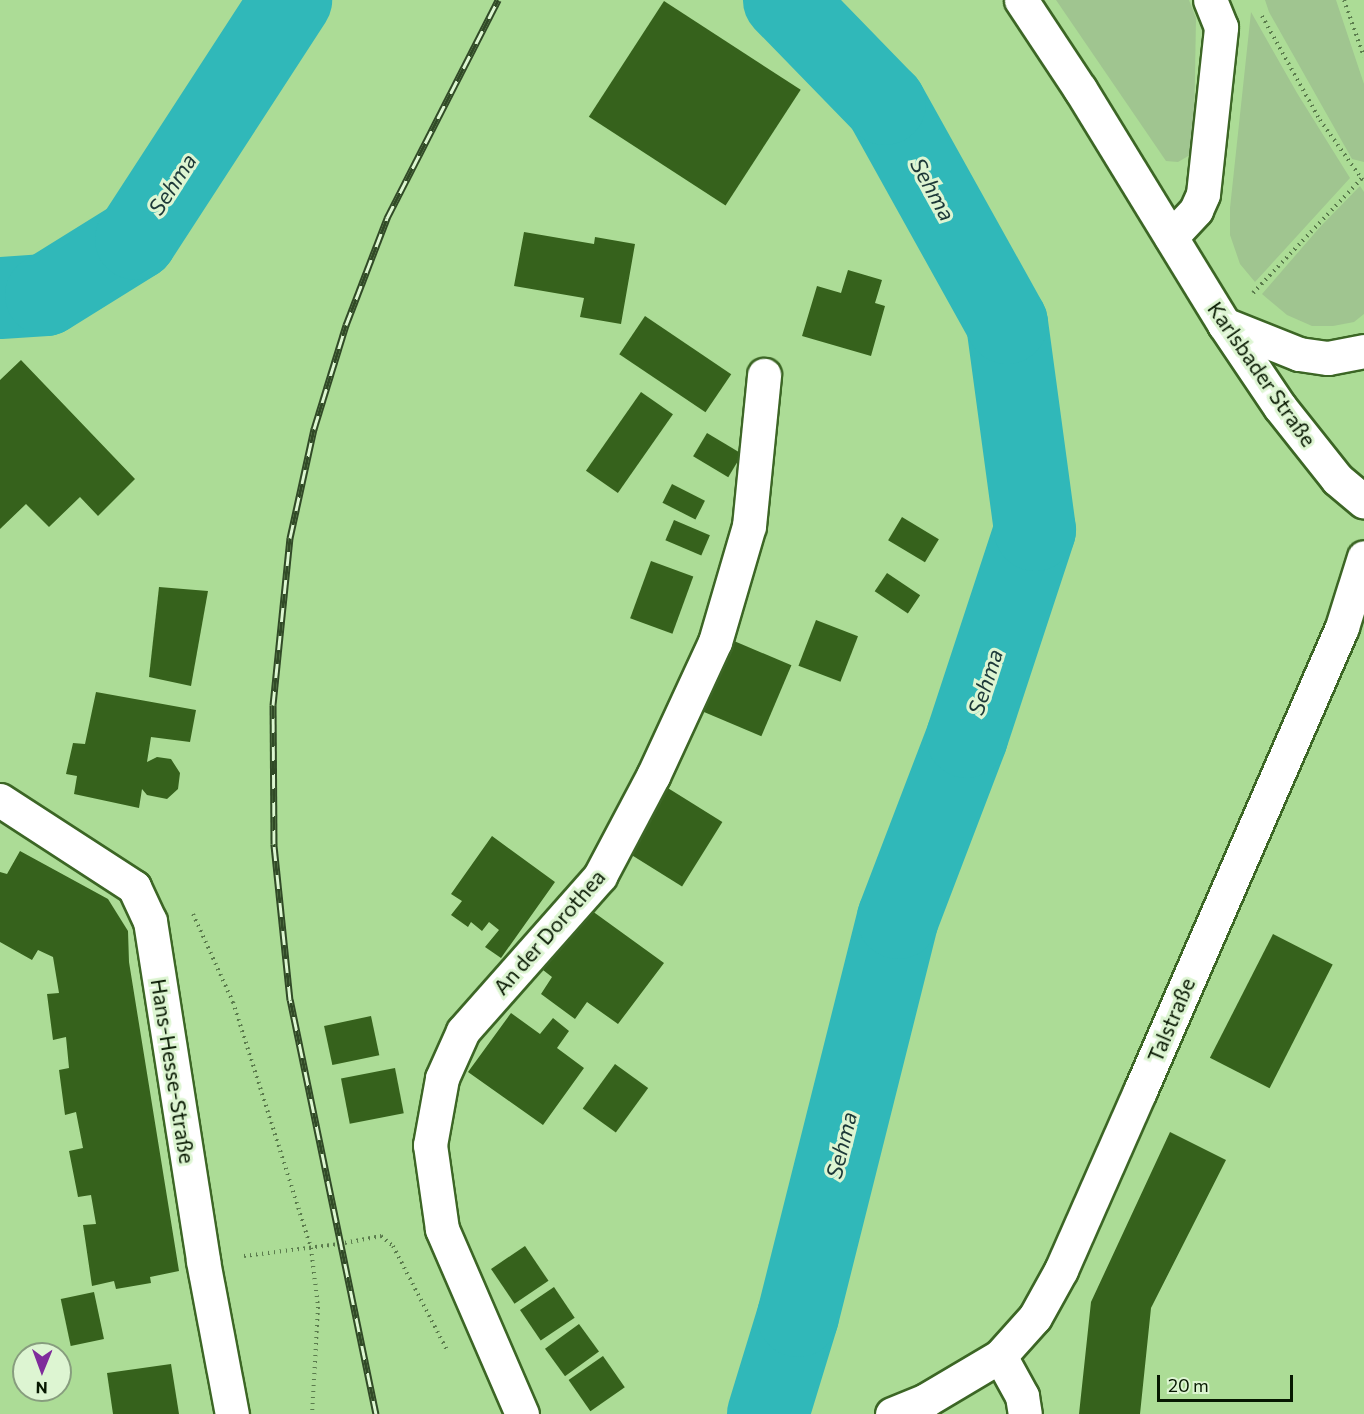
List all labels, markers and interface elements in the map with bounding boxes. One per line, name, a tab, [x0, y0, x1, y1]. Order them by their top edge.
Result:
water label: Sehma	[142, 148, 202, 220]
water label: Sehma	[905, 153, 961, 225]
street label: Karlsbader Straße	[1203, 297, 1321, 451]
water label: Sehma	[962, 646, 1008, 718]
street label: An der Dorothea	[488, 864, 610, 1000]
street label: Talstraße	[1142, 974, 1200, 1066]
street label: Hans-Hesse-Straße	[146, 977, 200, 1165]
water label: Sehma	[820, 1109, 862, 1181]
north arrow	[12, 1342, 72, 1402]
scale bar	[1160, 1363, 1296, 1401]
text: 20 m	[1168, 1374, 1209, 1396]
text: N	[36, 1379, 48, 1398]

